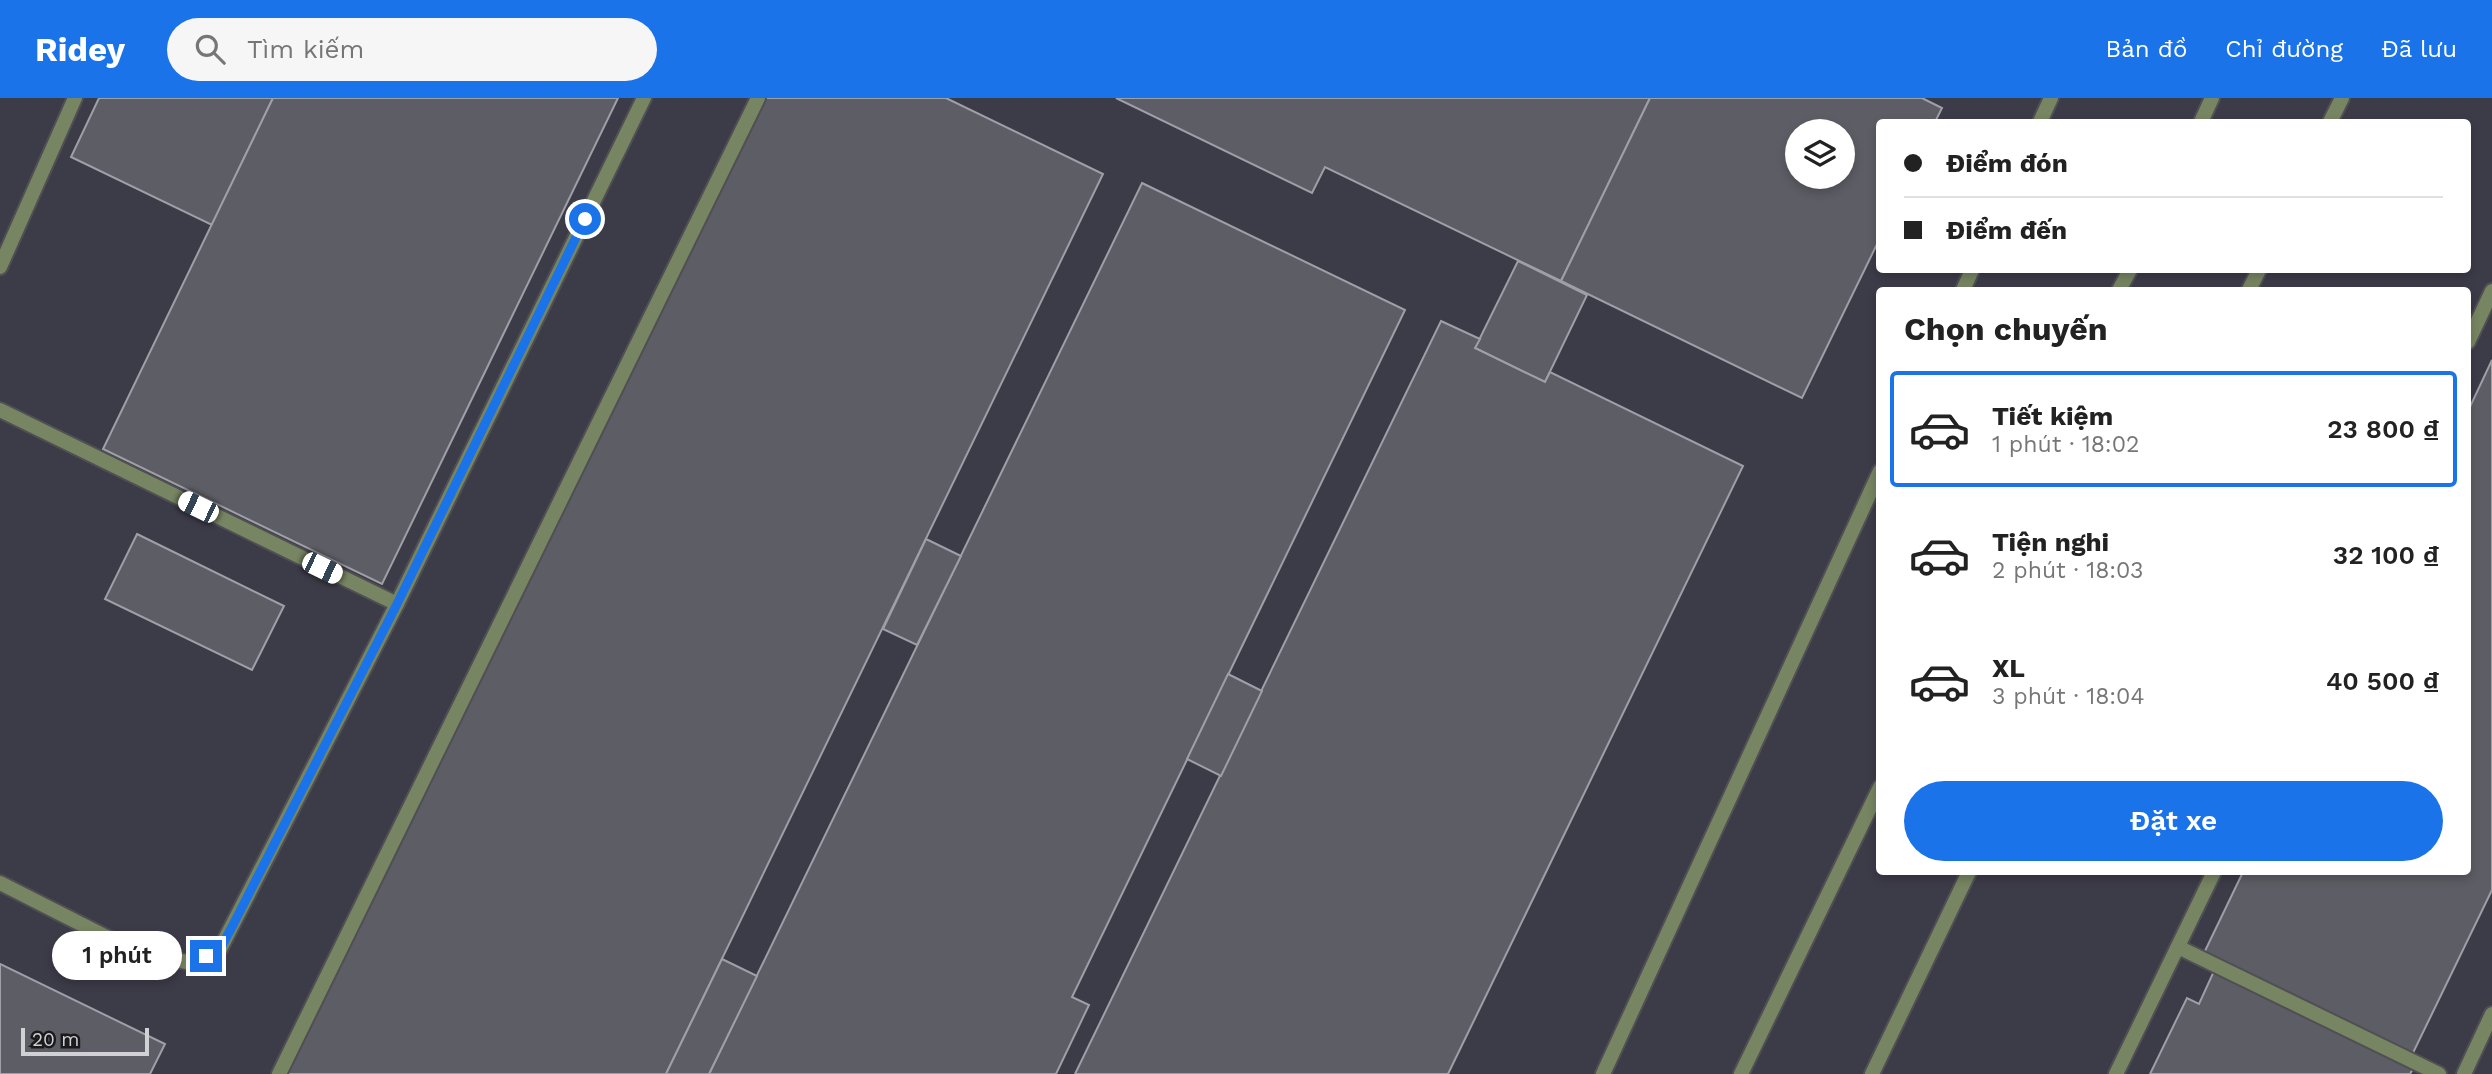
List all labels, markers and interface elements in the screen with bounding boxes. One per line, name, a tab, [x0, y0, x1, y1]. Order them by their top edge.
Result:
search box	[167, 18, 657, 81]
text: Ridey	[35, 30, 125, 69]
icon: search	[191, 30, 229, 68]
text: Tìm kiếm	[247, 34, 364, 64]
text: Bản đồ	[2106, 35, 2187, 63]
text: Chỉ đường	[2225, 35, 2343, 63]
text: Đã lưu	[2381, 35, 2457, 63]
map controls	[1785, 119, 1855, 189]
button: layers	[1785, 119, 1855, 189]
text: Điểm đón	[1946, 148, 2068, 178]
route start	[569, 203, 601, 235]
text: Điểm đến	[1946, 215, 2067, 245]
text: Chọn chuyến	[1904, 310, 2108, 348]
icon: car	[1908, 398, 1971, 461]
text: Tiết kiệm	[1992, 401, 2113, 431]
text: 23 800 ₫	[2327, 414, 2439, 444]
text: 1 phút · 18:02	[1992, 431, 2139, 458]
car	[175, 488, 222, 526]
icon: car	[1908, 524, 1971, 587]
text: Tiện nghi	[1992, 527, 2109, 557]
text: 32 100 ₫	[2333, 540, 2439, 570]
car	[299, 549, 346, 587]
text: 2 phút · 18:03	[1992, 557, 2143, 584]
icon: car	[1908, 650, 1971, 713]
text: XL	[1992, 653, 2025, 683]
text: 40 500 ₫	[2326, 666, 2439, 696]
text: 3 phút · 18:04	[1992, 683, 2144, 710]
button: Đặt xe	[1904, 781, 2443, 861]
callout: 1 phút	[52, 932, 182, 980]
route end	[190, 940, 222, 972]
text: 1 phút	[82, 942, 152, 969]
scale bar	[21, 1025, 149, 1057]
text: 20 m	[32, 1028, 79, 1051]

